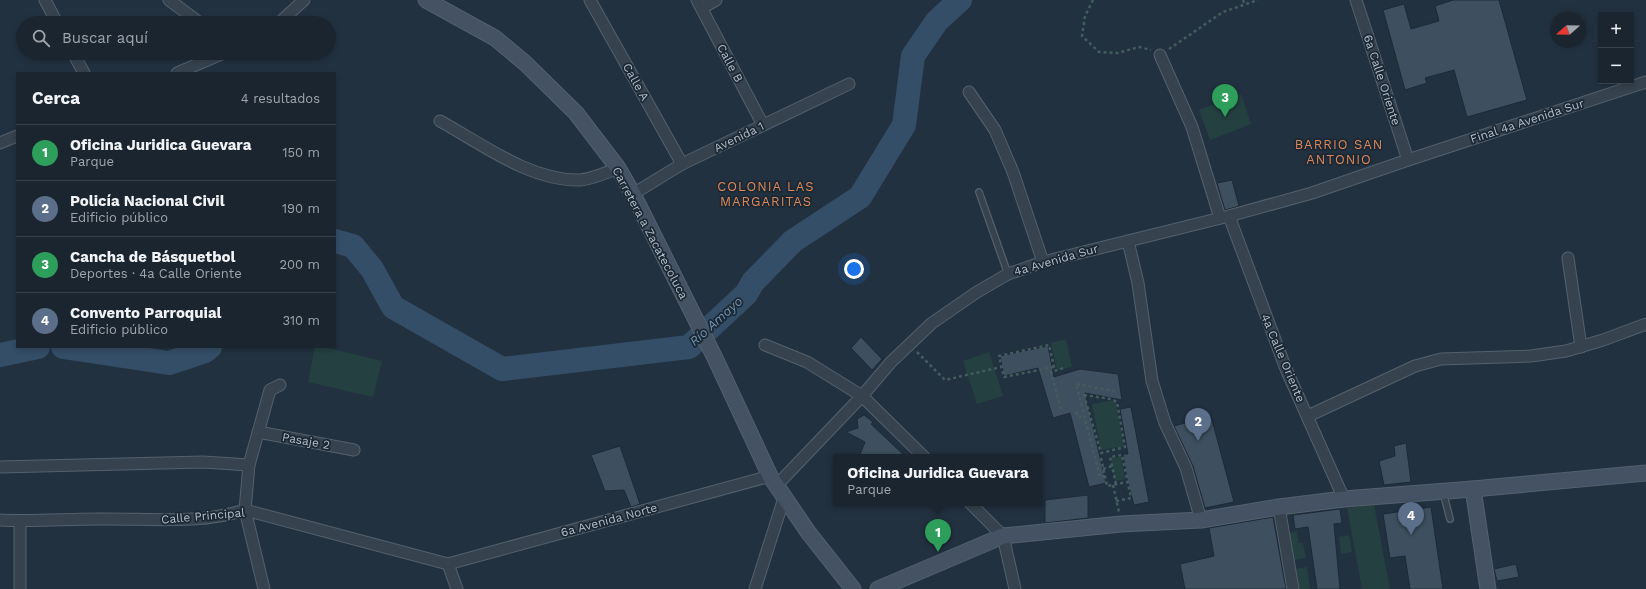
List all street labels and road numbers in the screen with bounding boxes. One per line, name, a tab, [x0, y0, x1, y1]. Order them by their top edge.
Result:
street label: 6a Calle Oriente	[1361, 33, 1403, 127]
street label: Calle B	[714, 42, 746, 85]
street label: Calle A	[620, 61, 652, 103]
street label: Final 4a Avenida Sur	[1468, 96, 1586, 146]
street label: Avenida 1	[712, 119, 766, 155]
street label: Carretera a Zacatecoluca	[609, 165, 691, 302]
street label: 4a Avenida Sur	[1012, 241, 1100, 279]
street label: 4a Calle Oriente	[1258, 312, 1308, 404]
street label: Pasaje 2	[281, 430, 331, 452]
street label: 6a Avenida Norte	[559, 500, 659, 540]
street label: Calle Principal	[160, 505, 246, 527]

